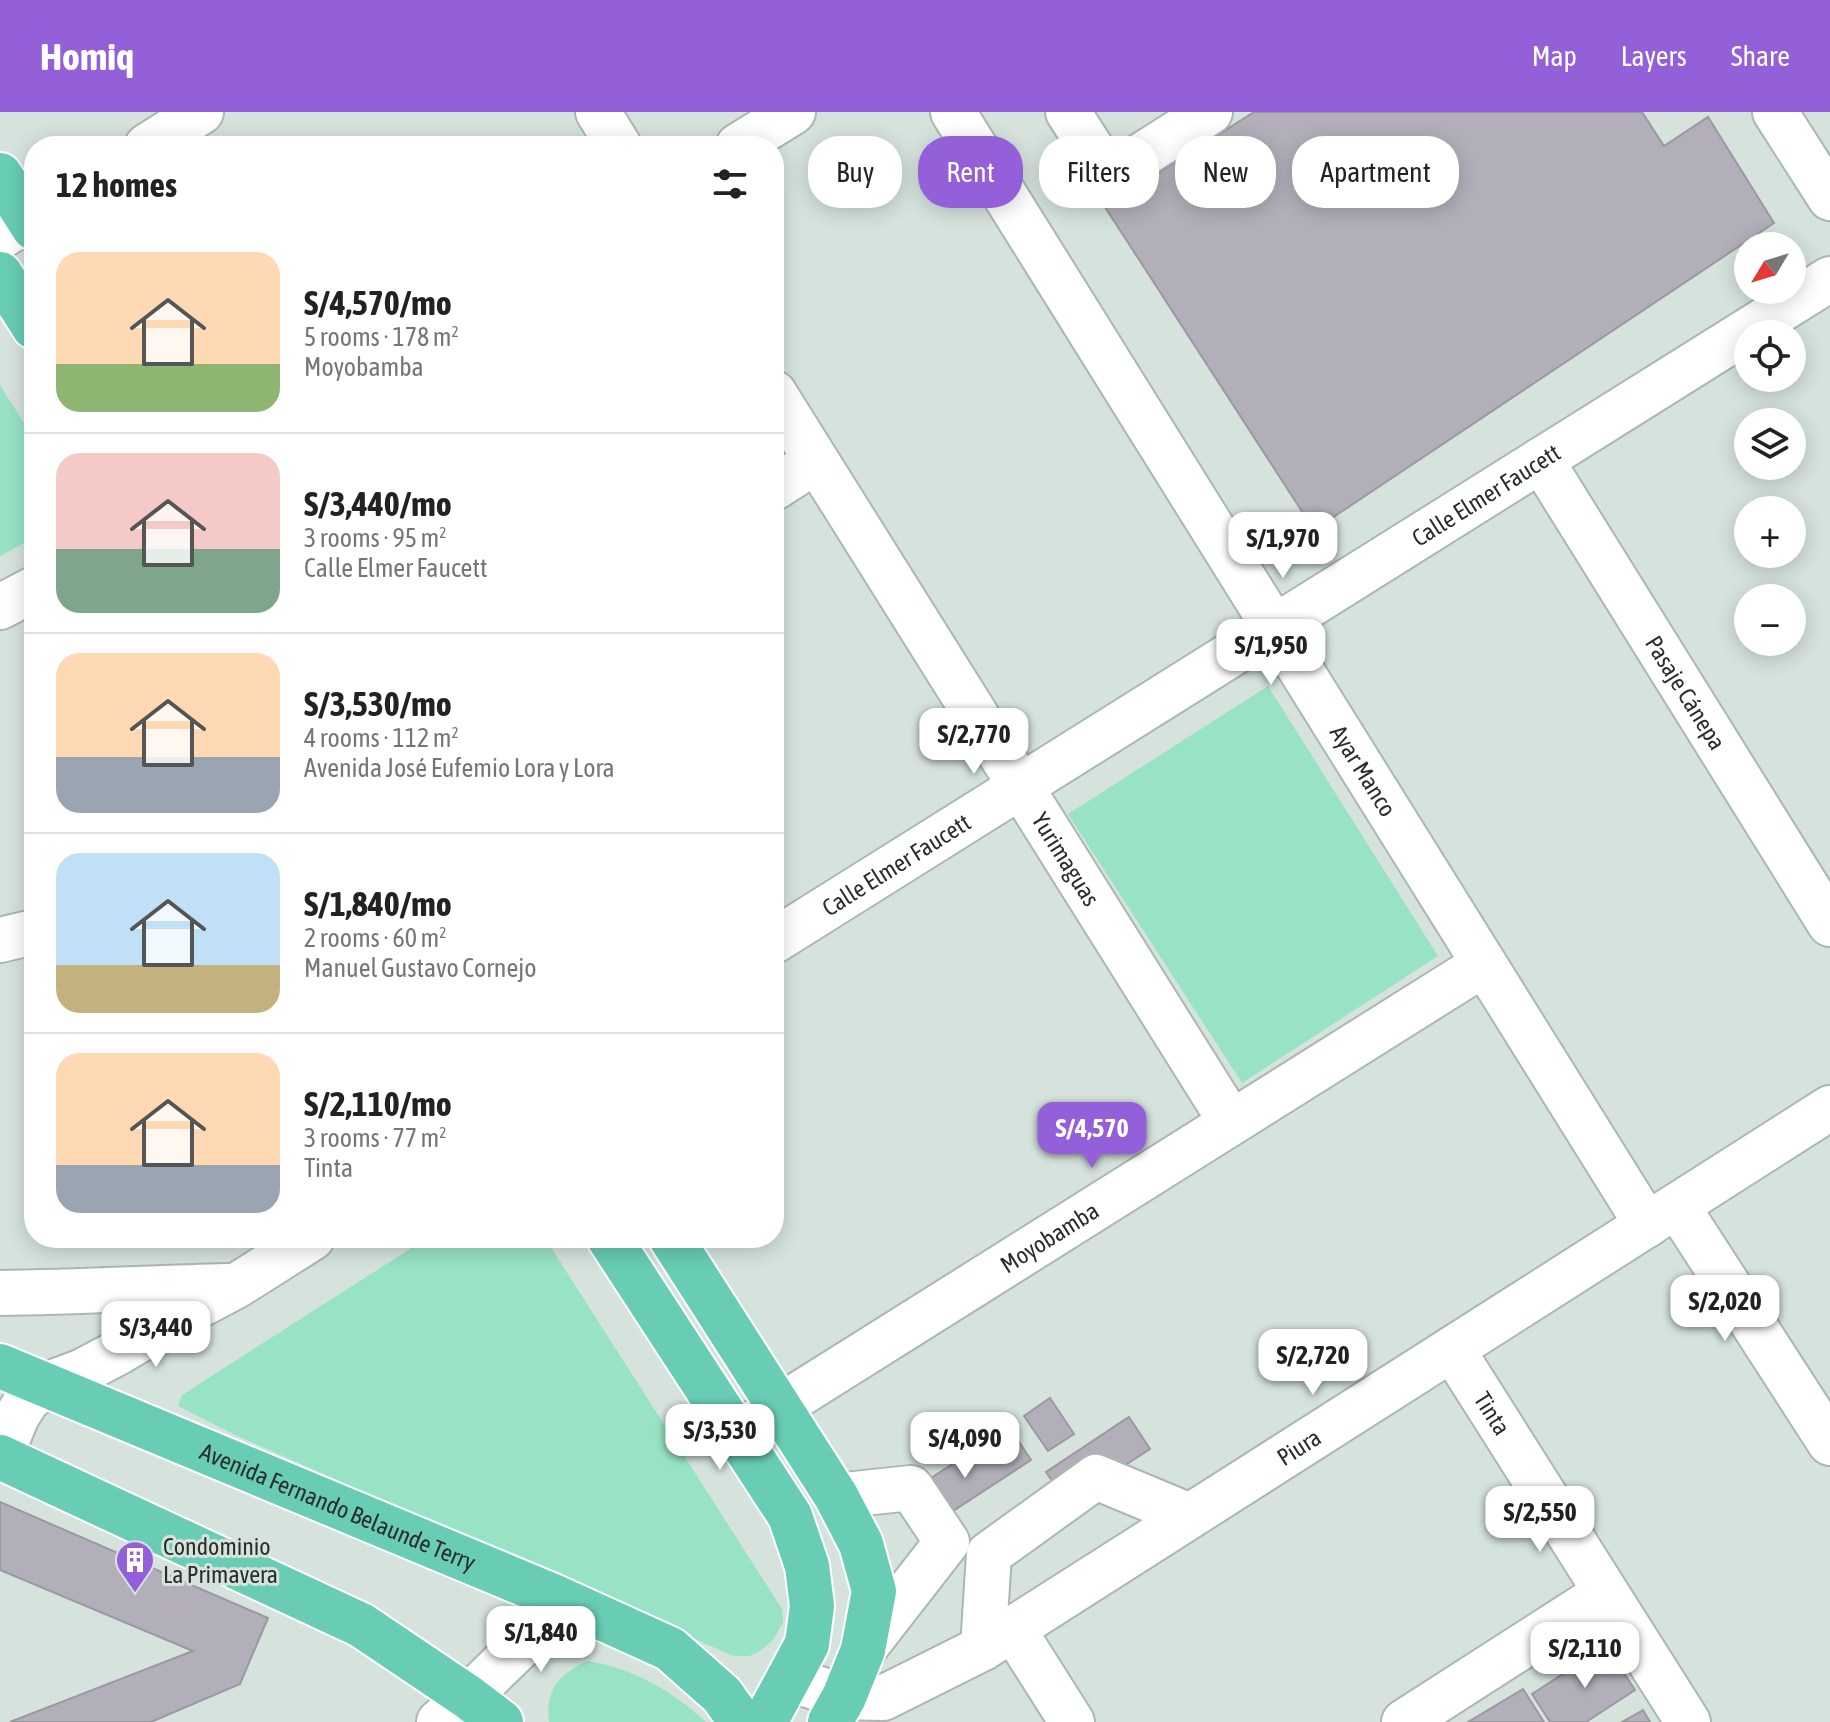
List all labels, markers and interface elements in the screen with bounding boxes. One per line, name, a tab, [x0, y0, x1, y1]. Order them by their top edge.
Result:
text: Homiq	[40, 35, 134, 78]
text: Map	[1532, 40, 1577, 72]
text: Layers	[1621, 40, 1687, 72]
text: Share	[1731, 40, 1790, 72]
chip: Buy	[808, 136, 902, 208]
chip: Rent	[918, 136, 1023, 208]
chip: Filters	[1039, 136, 1159, 208]
chip: New	[1175, 136, 1276, 208]
chip: Apartment	[1292, 136, 1459, 208]
icon: filters	[708, 162, 752, 206]
text: 12 homes	[56, 165, 177, 204]
north arrow	[1734, 232, 1806, 304]
map controls	[1734, 232, 1806, 656]
text: S/4,570/mo	[304, 283, 452, 322]
icon: home	[120, 284, 216, 380]
button: locate	[1734, 320, 1806, 392]
text: 5 rooms · 178 m²	[304, 322, 459, 352]
text: Moyobamba	[304, 352, 424, 382]
button: layers	[1734, 408, 1806, 480]
street label: Calle Elmer Faucett	[1407, 438, 1565, 551]
text: S/3,440/mo	[304, 484, 452, 523]
icon: home	[120, 485, 216, 581]
button: +	[1734, 496, 1806, 568]
pin: S/1,970	[1209, 512, 1357, 580]
text: 3 rooms · 95 m²	[304, 523, 446, 553]
text: S/1,970	[1246, 523, 1320, 553]
text: Calle Elmer Faucett	[304, 553, 487, 583]
button: −	[1734, 584, 1806, 656]
pin: S/1,950	[1197, 619, 1345, 687]
text: S/1,950	[1234, 630, 1308, 660]
street label: Pasaje Cánepa	[1640, 631, 1731, 754]
text: S/3,530/mo	[304, 684, 452, 723]
icon: home	[120, 685, 216, 781]
pin: S/2,770	[900, 708, 1048, 776]
text: S/2,770	[937, 719, 1011, 749]
street label: Ayar Manco	[1325, 720, 1402, 821]
text: 4 rooms · 112 m²	[304, 723, 459, 753]
text: Avenida José Eufemio Lora y Lora	[304, 753, 615, 783]
street label: Yurimaguas	[1027, 807, 1105, 911]
street label: Calle Elmer Faucett	[817, 808, 975, 921]
text: S/1,840/mo	[304, 884, 452, 923]
icon: home	[120, 885, 216, 981]
text: 2 rooms · 60 m²	[304, 923, 446, 953]
text: Manuel Gustavo Cornejo	[304, 953, 536, 983]
text: S/2,110/mo	[304, 1084, 452, 1123]
icon: home	[120, 1085, 216, 1181]
pin: S/4,570	[1018, 1102, 1166, 1170]
text: S/4,570	[1055, 1113, 1129, 1143]
text: 3 rooms · 77 m²	[304, 1123, 446, 1153]
text: Tinta	[304, 1153, 353, 1183]
street label: Moyobamba	[995, 1196, 1103, 1278]
pin: S/2,020	[1651, 1275, 1799, 1343]
text: S/2,020	[1688, 1286, 1762, 1316]
pin: S/3,440	[82, 1301, 230, 1369]
text: S/3,440	[119, 1312, 193, 1342]
pin: S/2,720	[1239, 1329, 1387, 1397]
text: S/2,720	[1276, 1340, 1350, 1370]
street label: Tinta	[1469, 1387, 1516, 1440]
pin: S/3,530	[646, 1404, 794, 1472]
pin: S/4,090	[891, 1412, 1039, 1480]
text: S/3,530	[683, 1415, 757, 1445]
text: S/4,090	[928, 1423, 1002, 1453]
street label: Piura	[1272, 1423, 1325, 1471]
street label: Avenida Fernando Belaunde Terry	[196, 1437, 480, 1576]
pin: S/2,550	[1466, 1486, 1614, 1554]
text: S/2,550	[1503, 1497, 1577, 1527]
place label: Condominio La Primavera	[163, 1533, 278, 1588]
building icon: Condominio La Primavera	[114, 1539, 156, 1594]
pin: S/1,840	[467, 1606, 615, 1674]
text: S/1,840	[504, 1617, 578, 1647]
pin: S/2,110	[1511, 1622, 1659, 1690]
text: S/2,110	[1548, 1633, 1622, 1663]

